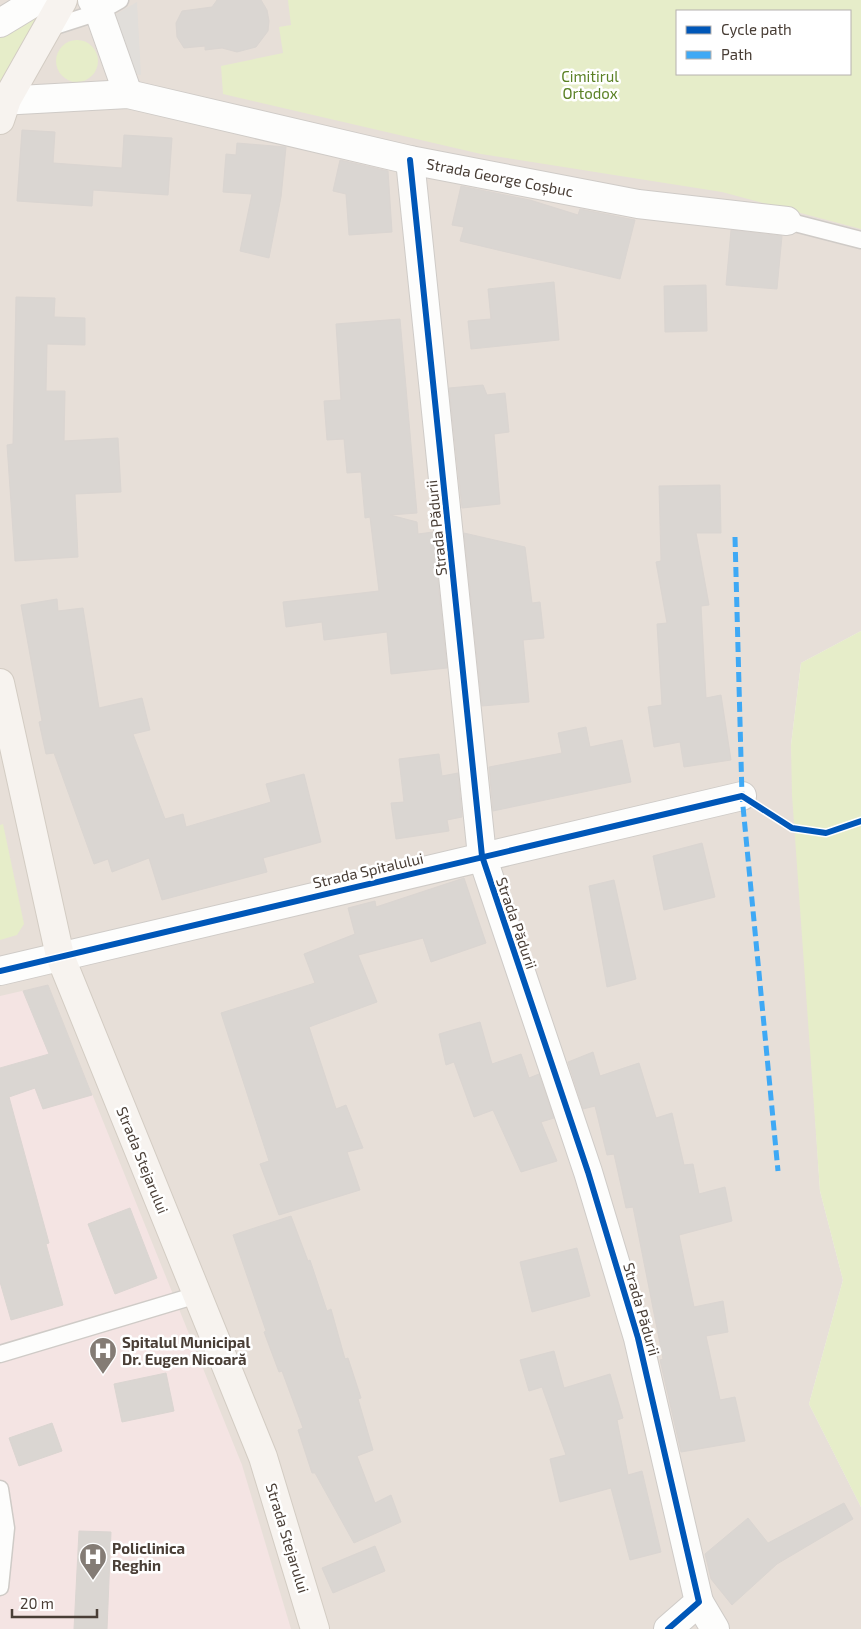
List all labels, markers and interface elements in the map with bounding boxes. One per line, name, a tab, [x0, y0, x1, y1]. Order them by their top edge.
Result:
legend	[676, 10, 851, 75]
text: Cycle path	[721, 20, 792, 38]
text: Path	[721, 45, 752, 63]
park label: Cimitirul Ortodox	[561, 67, 619, 102]
street label: Strada George Coșbuc	[425, 154, 575, 202]
street label: Strada Pădurii	[422, 479, 450, 577]
street label: Strada Spitalului	[311, 849, 425, 891]
street label: Strada Pădurii	[493, 875, 541, 971]
street label: Strada Stejarului	[112, 1104, 173, 1217]
street label: Strada Pădurii	[620, 1260, 664, 1358]
place label: Spitalul Municipal Dr. Eugen Nicoară	[122, 1333, 250, 1368]
hospital icon: Spitalul Municipal Dr. Eugen Nicoară	[88, 1336, 118, 1375]
street label: Strada Stejarului	[262, 1481, 313, 1595]
place label: Policlinica Reghin	[112, 1539, 185, 1574]
hospital icon: Policlinica Reghin	[78, 1542, 108, 1581]
scale bar	[12, 1586, 98, 1618]
text: 20 m	[20, 1594, 54, 1612]

